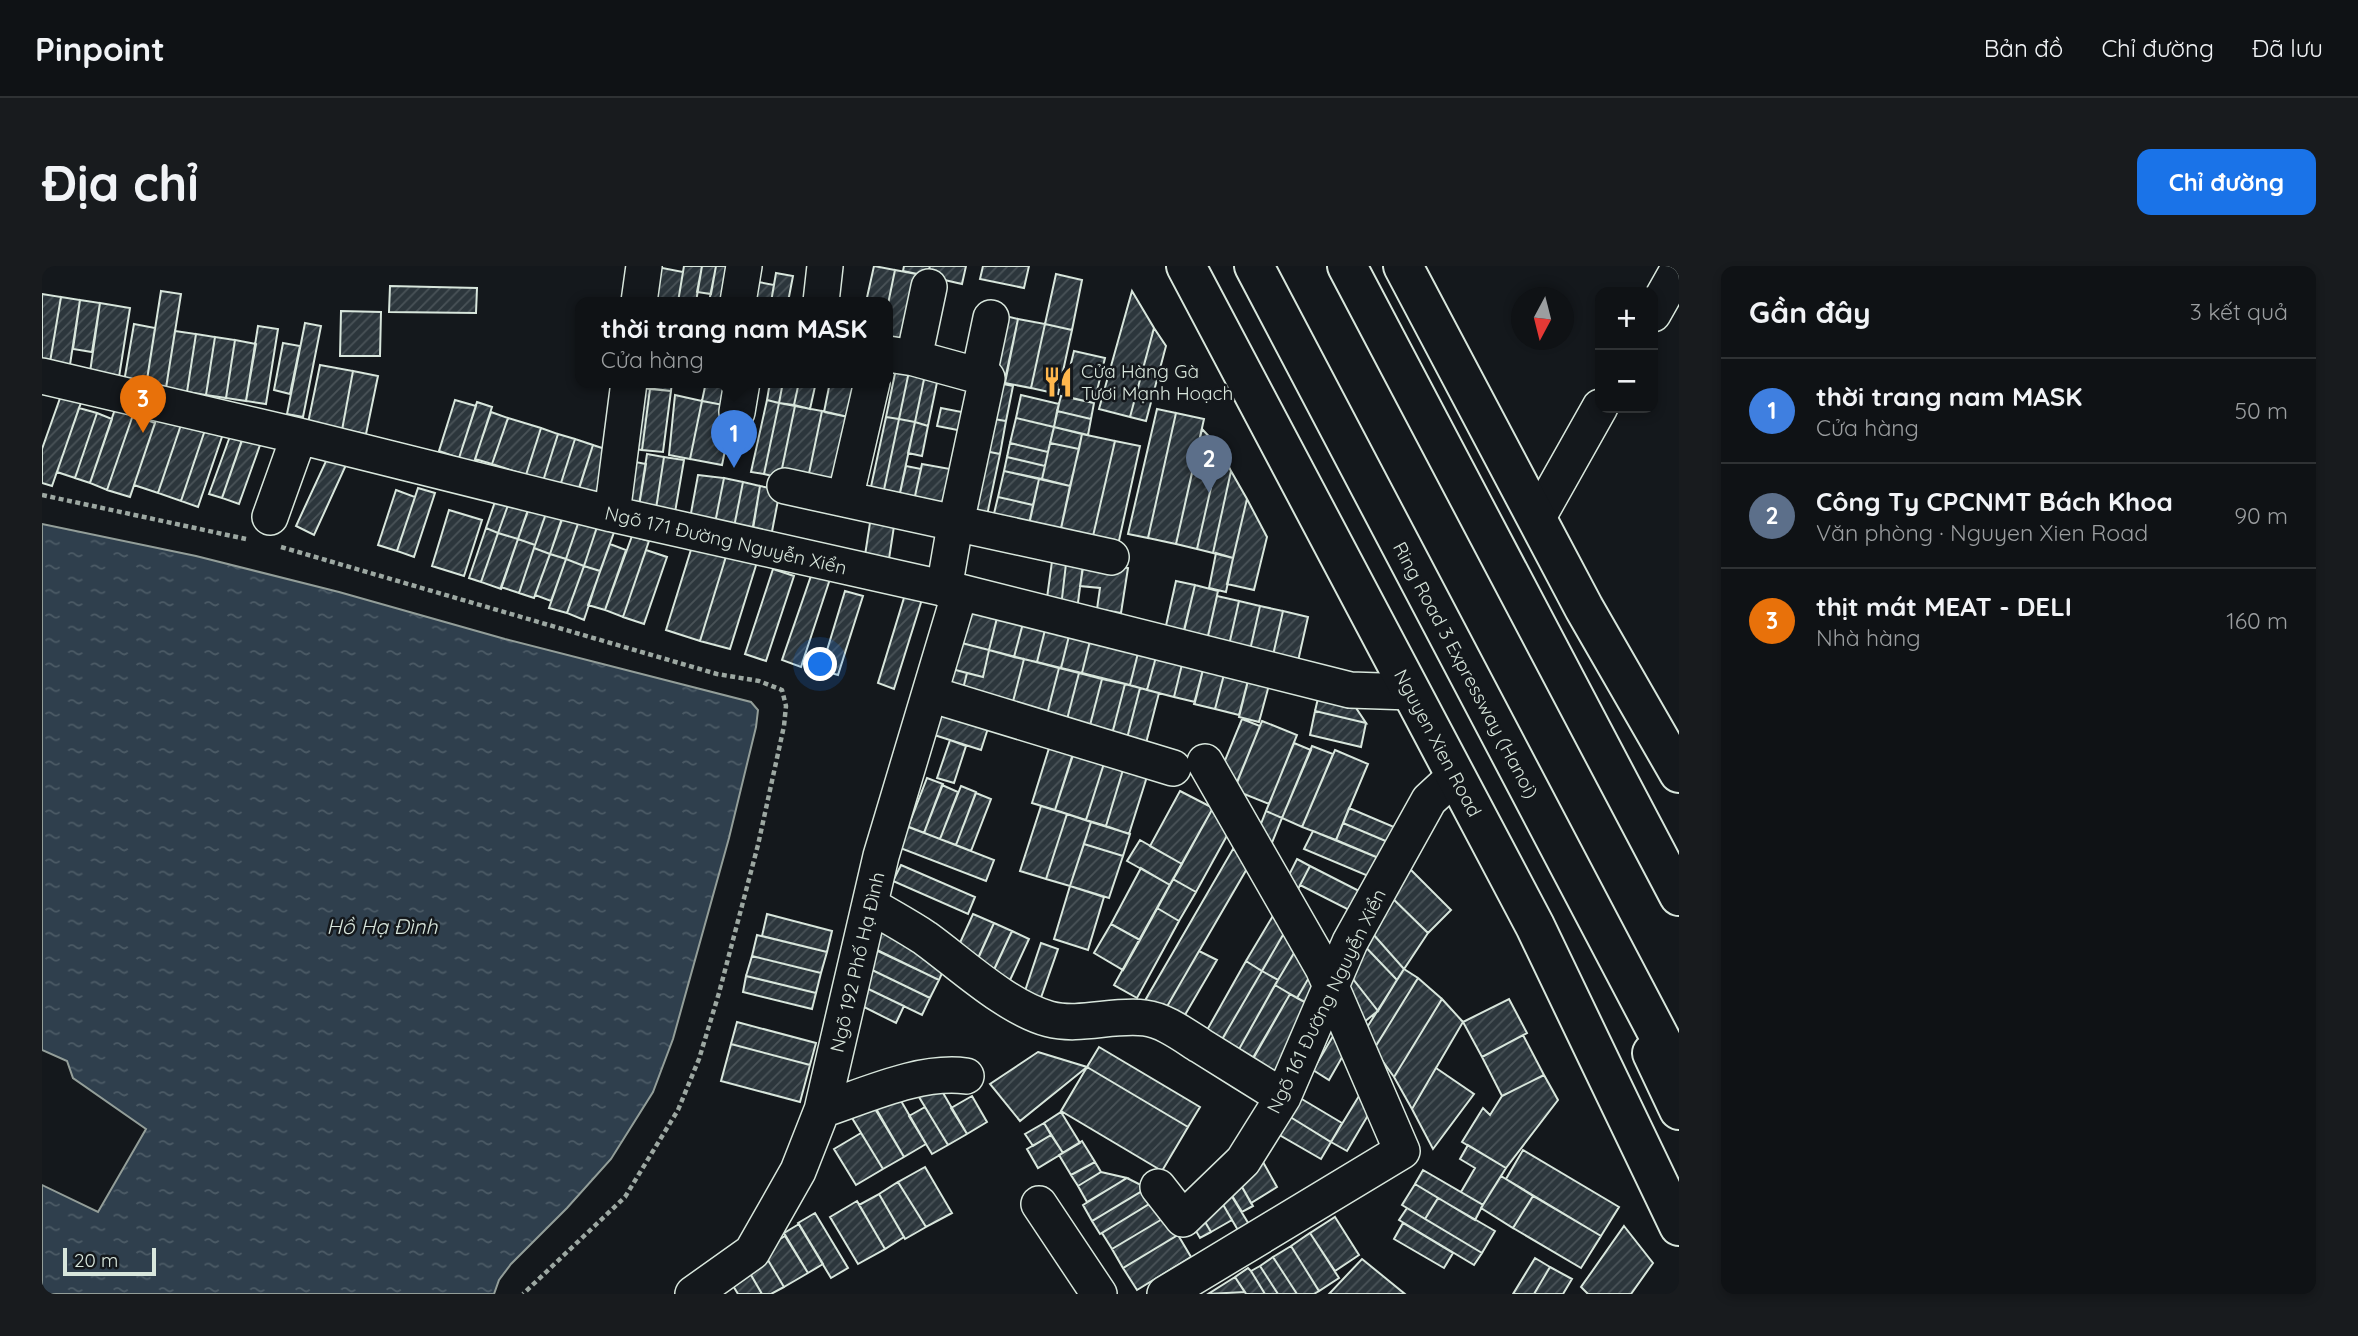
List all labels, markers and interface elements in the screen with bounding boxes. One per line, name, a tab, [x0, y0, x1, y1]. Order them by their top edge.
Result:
text: Pinpoint	[35, 28, 165, 69]
text: Bản đồ	[1984, 33, 2063, 63]
text: Chỉ đường	[2101, 33, 2214, 63]
text: Đã lưu	[2252, 33, 2323, 63]
button: Chỉ đường	[2137, 149, 2316, 215]
text: Địa chỉ	[42, 152, 199, 213]
north arrow	[1511, 287, 1574, 350]
map controls	[1595, 287, 1658, 413]
button: +	[1595, 287, 1658, 350]
text: Gần đây	[1749, 293, 1871, 331]
popup	[575, 297, 893, 388]
text: 3 kết quả	[2190, 297, 2288, 326]
text: thời trang nam MASK	[601, 312, 867, 345]
text: Cửa hàng	[601, 345, 704, 374]
button: −	[1595, 350, 1658, 413]
place label: Cửa Hàng Gà Tươi Mạnh Hoạch	[1081, 359, 1233, 405]
restaurant icon: Cửa Hàng Gà Tươi Mạnh Hoạch	[1041, 365, 1075, 399]
pin: 3	[120, 375, 166, 433]
text: thời trang nam MASK	[1816, 380, 2082, 413]
text: 1	[1768, 396, 1776, 425]
text: 50 m	[2235, 396, 2288, 425]
pin: 1	[711, 410, 757, 468]
text: Cửa hàng	[1816, 413, 1919, 442]
pin: 2	[1186, 435, 1232, 493]
text: Công Ty CPCNMT Bách Khoa	[1816, 485, 2173, 518]
street label: Ngõ 171 Đường Nguyễn Xiển	[603, 500, 849, 580]
text: 2	[1765, 501, 1779, 530]
text: 90 m	[2234, 501, 2288, 530]
text: Văn phòng · Nguyen Xien Road	[1816, 518, 2148, 547]
street label: Ring Road 3 Expressway (Hanoi)	[1388, 538, 1544, 802]
text: thịt mát MEAT - DELI	[1816, 590, 2072, 623]
text: 3	[1766, 606, 1778, 635]
text: 160 m	[2226, 606, 2288, 635]
text: Nhà hàng	[1816, 623, 1921, 652]
your location	[803, 647, 837, 681]
street label: Nguyen Xien Road	[1389, 665, 1487, 821]
street label: Ngõ 192 Phố Hạ Đình	[825, 869, 889, 1055]
street label: Ngõ 161 Đường Nguyễn Xiển	[1261, 885, 1391, 1117]
water label: Hồ Hạ Đình	[327, 913, 438, 939]
scale bar	[63, 1245, 156, 1277]
text: 20 m	[74, 1248, 118, 1272]

